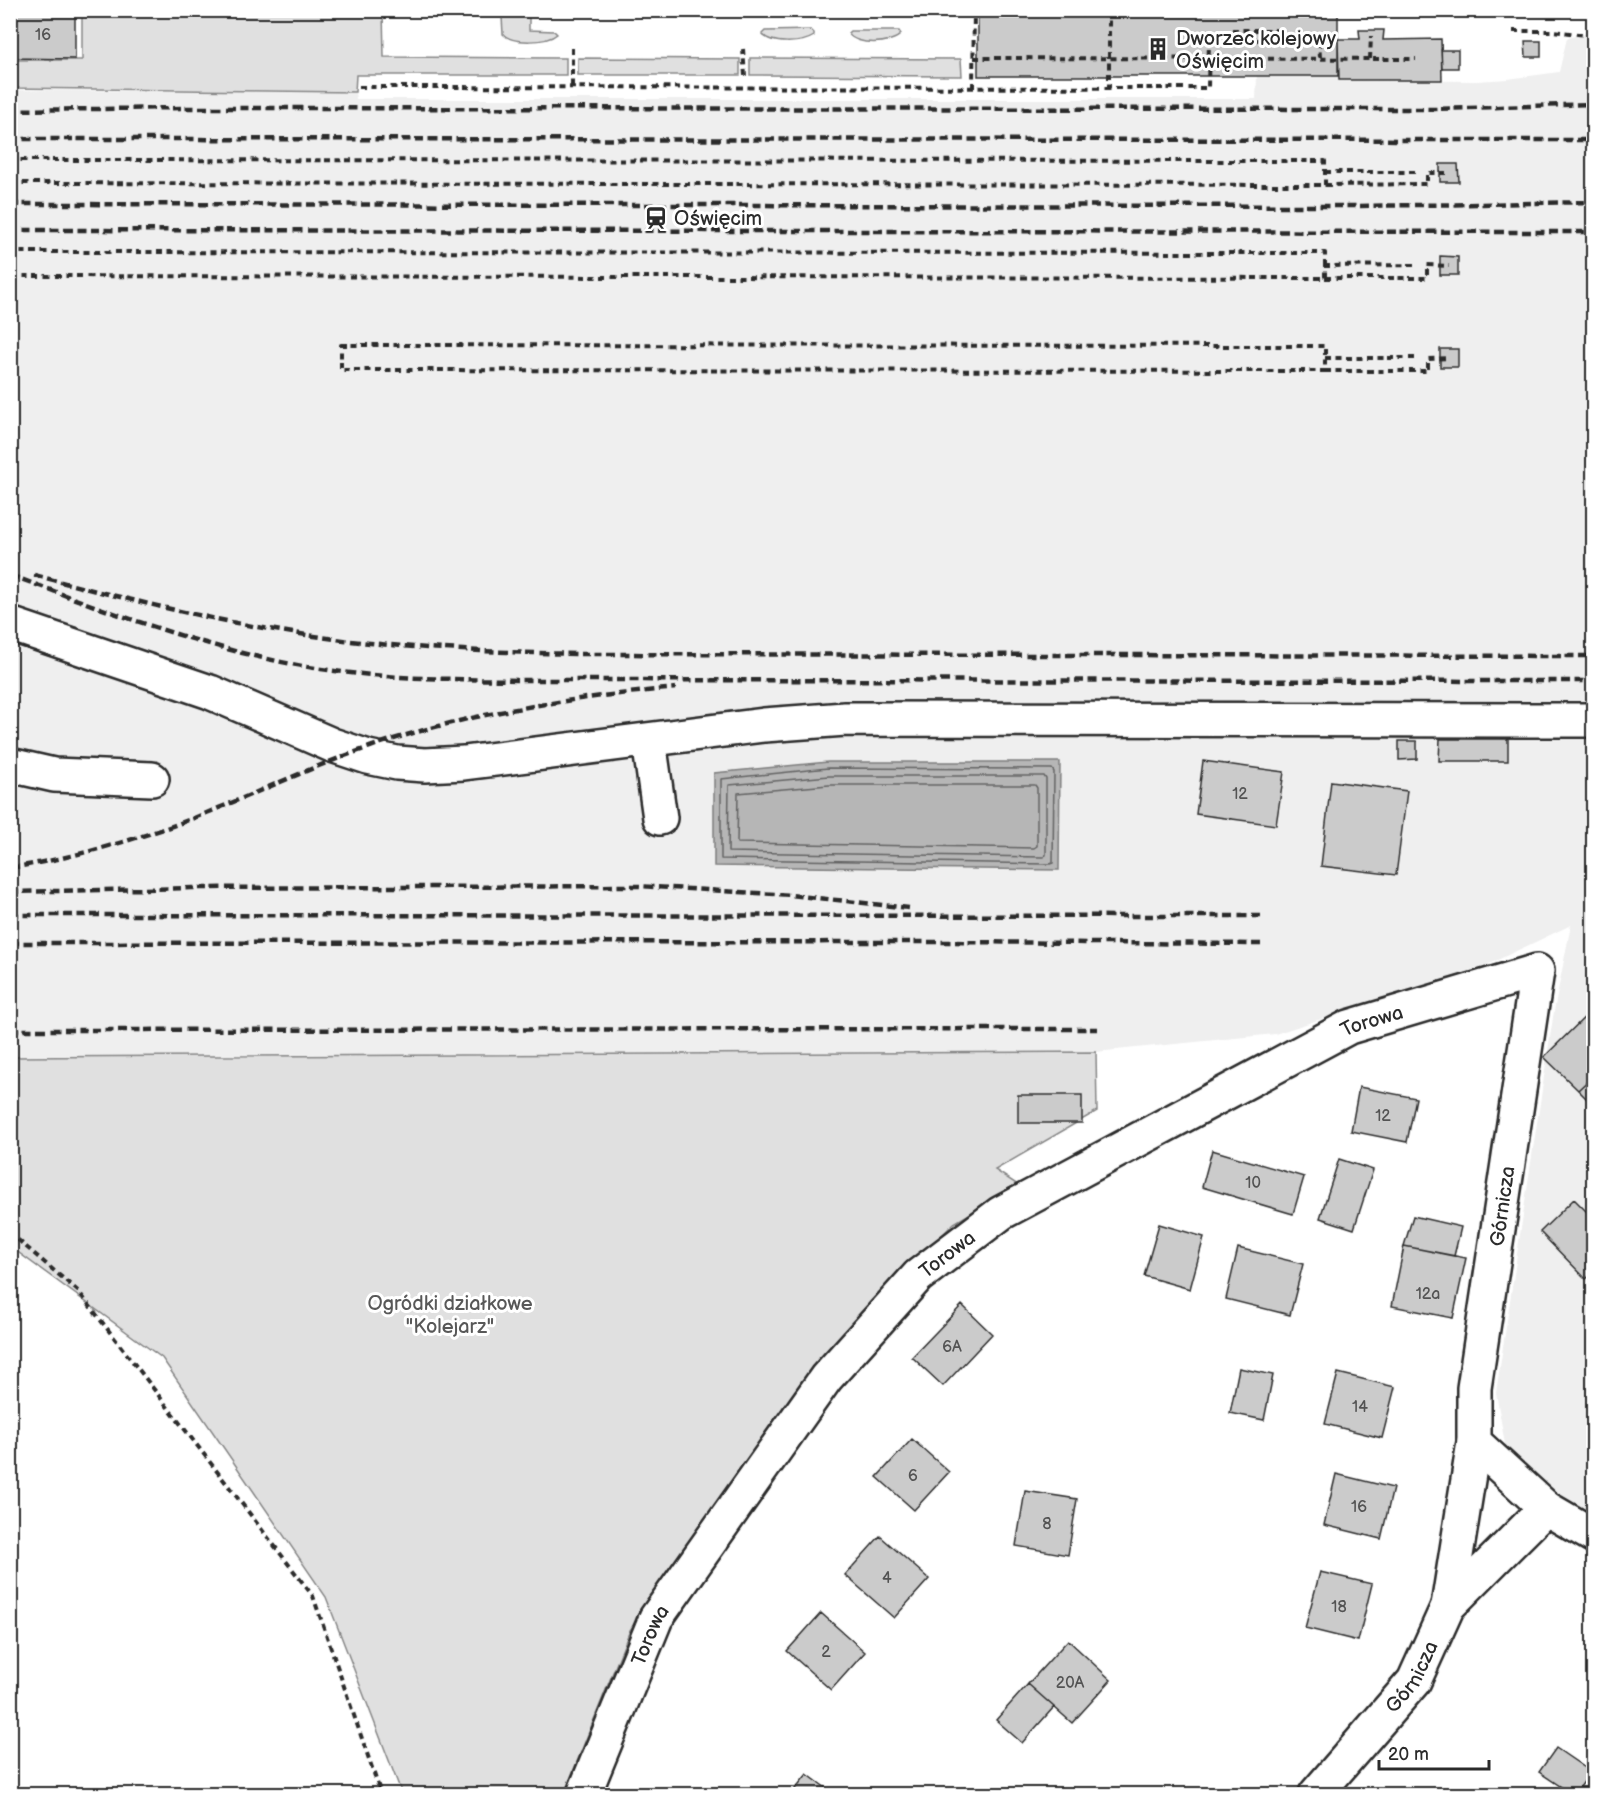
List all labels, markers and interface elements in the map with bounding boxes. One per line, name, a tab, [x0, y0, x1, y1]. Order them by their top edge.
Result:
house number: 16	[35, 26, 51, 45]
place label: Dworzec kolejowy Oświęcim	[1176, 27, 1336, 74]
building icon: Dworzec kolejowy Oświęcim	[1145, 36, 1171, 62]
station icon: Oświęcim	[643, 205, 669, 231]
place label: Oświęcim	[674, 207, 762, 231]
house number: 12	[1232, 785, 1248, 804]
street label: Torowa	[1336, 1001, 1406, 1042]
house number: 12	[1375, 1107, 1391, 1126]
street label: Górnicza	[1485, 1164, 1521, 1248]
house number: 10	[1245, 1174, 1261, 1193]
street label: Torowa	[915, 1226, 980, 1284]
house number: 12a	[1416, 1285, 1440, 1304]
park label: Ogródki działkowe "Kolejarz"	[367, 1292, 533, 1339]
house number: 6A	[942, 1338, 962, 1357]
house number: 14	[1352, 1398, 1368, 1417]
house number: 6	[908, 1467, 918, 1486]
house number: 16	[1351, 1498, 1367, 1517]
house number: 8	[1042, 1515, 1052, 1534]
house number: 4	[882, 1569, 892, 1588]
house number: 18	[1331, 1598, 1347, 1617]
street label: Torowa	[627, 1600, 675, 1669]
street label: Górnicza	[1381, 1637, 1444, 1718]
house number: 2	[821, 1643, 831, 1662]
house number: 20A	[1056, 1674, 1085, 1693]
scale bar	[1379, 1733, 1488, 1771]
text: 20 m	[1388, 1744, 1429, 1765]

